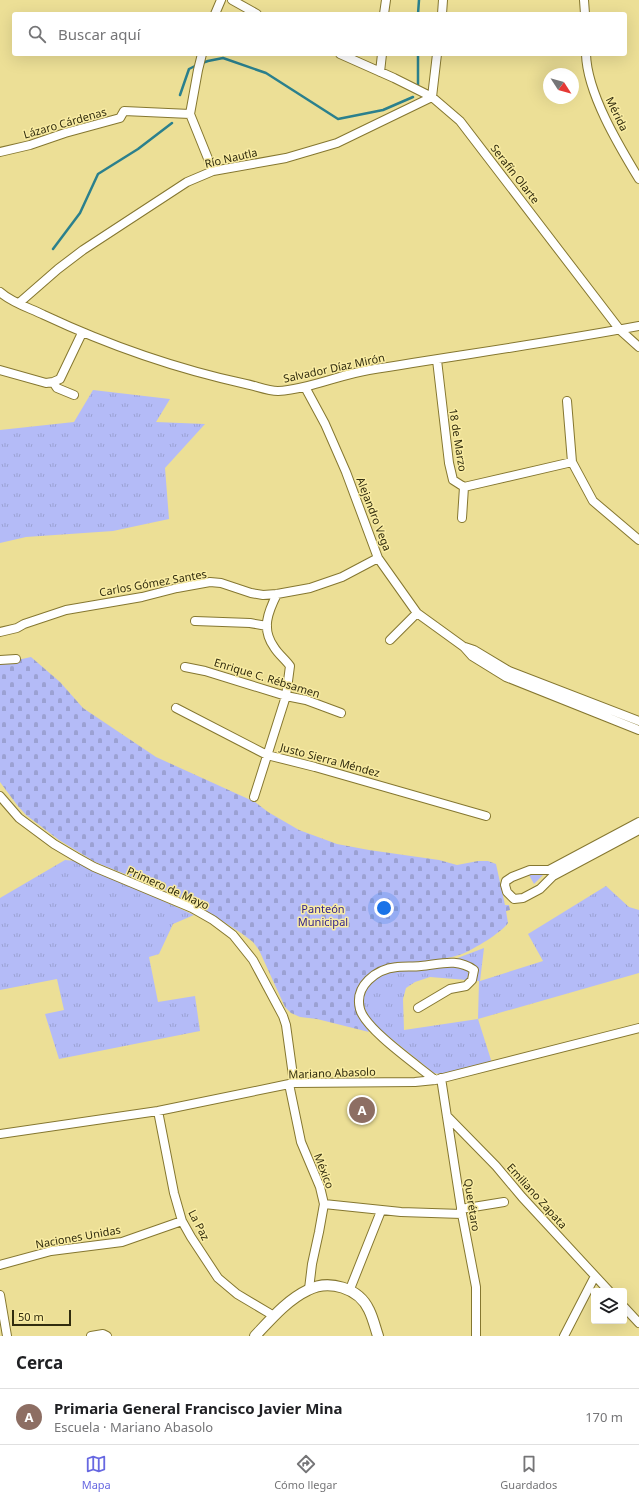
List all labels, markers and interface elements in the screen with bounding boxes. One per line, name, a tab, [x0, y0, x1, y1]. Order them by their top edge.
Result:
search box	[12, 12, 627, 56]
icon: search	[26, 23, 48, 45]
text: Buscar aquí	[58, 24, 141, 44]
north arrow	[543, 68, 579, 104]
street label: Mérida	[603, 94, 632, 133]
street label: Lázaro Cárdenas	[22, 103, 108, 142]
street label: Serafín Olarte	[488, 141, 543, 206]
street label: Río Nautla	[203, 144, 259, 171]
street label: Salvador Díaz Mirón	[282, 349, 386, 386]
street label: 18 de Marzo	[446, 407, 471, 473]
street label: Alejandro Vega	[353, 475, 395, 553]
street label: Carlos Gómez Santes	[98, 566, 208, 599]
street label: Enrique C. Rébsamen	[212, 654, 322, 701]
street label: Justo Sierra Méndez	[278, 739, 382, 780]
street label: Primero de Mayo	[125, 863, 212, 913]
your location	[374, 898, 394, 918]
park label: Panteón Municipal	[298, 901, 348, 929]
street label: Mariano Abasolo	[288, 1063, 376, 1082]
pin: A	[349, 1095, 375, 1125]
street label: México	[311, 1151, 338, 1191]
street label: Emiliano Zapata	[504, 1160, 571, 1232]
street label: Querétaro	[461, 1177, 484, 1233]
street label: La Paz	[185, 1207, 214, 1243]
street label: Naciones Unidas	[34, 1222, 122, 1251]
map controls	[591, 1288, 627, 1324]
button: layers	[591, 1288, 627, 1324]
scale bar	[12, 1308, 71, 1327]
text: 50 m	[18, 1309, 44, 1324]
text: Cerca	[16, 1351, 63, 1374]
text: Primaria General Francisco Javier Mina	[54, 1398, 343, 1418]
text: A	[25, 1408, 34, 1426]
text: 170 m	[585, 1408, 623, 1426]
text: Escuela · Mariano Abasolo	[54, 1418, 213, 1436]
tab: Mapa	[82, 1453, 111, 1492]
tab: Cómo llegar	[274, 1453, 337, 1492]
tab: Guardados	[500, 1453, 557, 1492]

